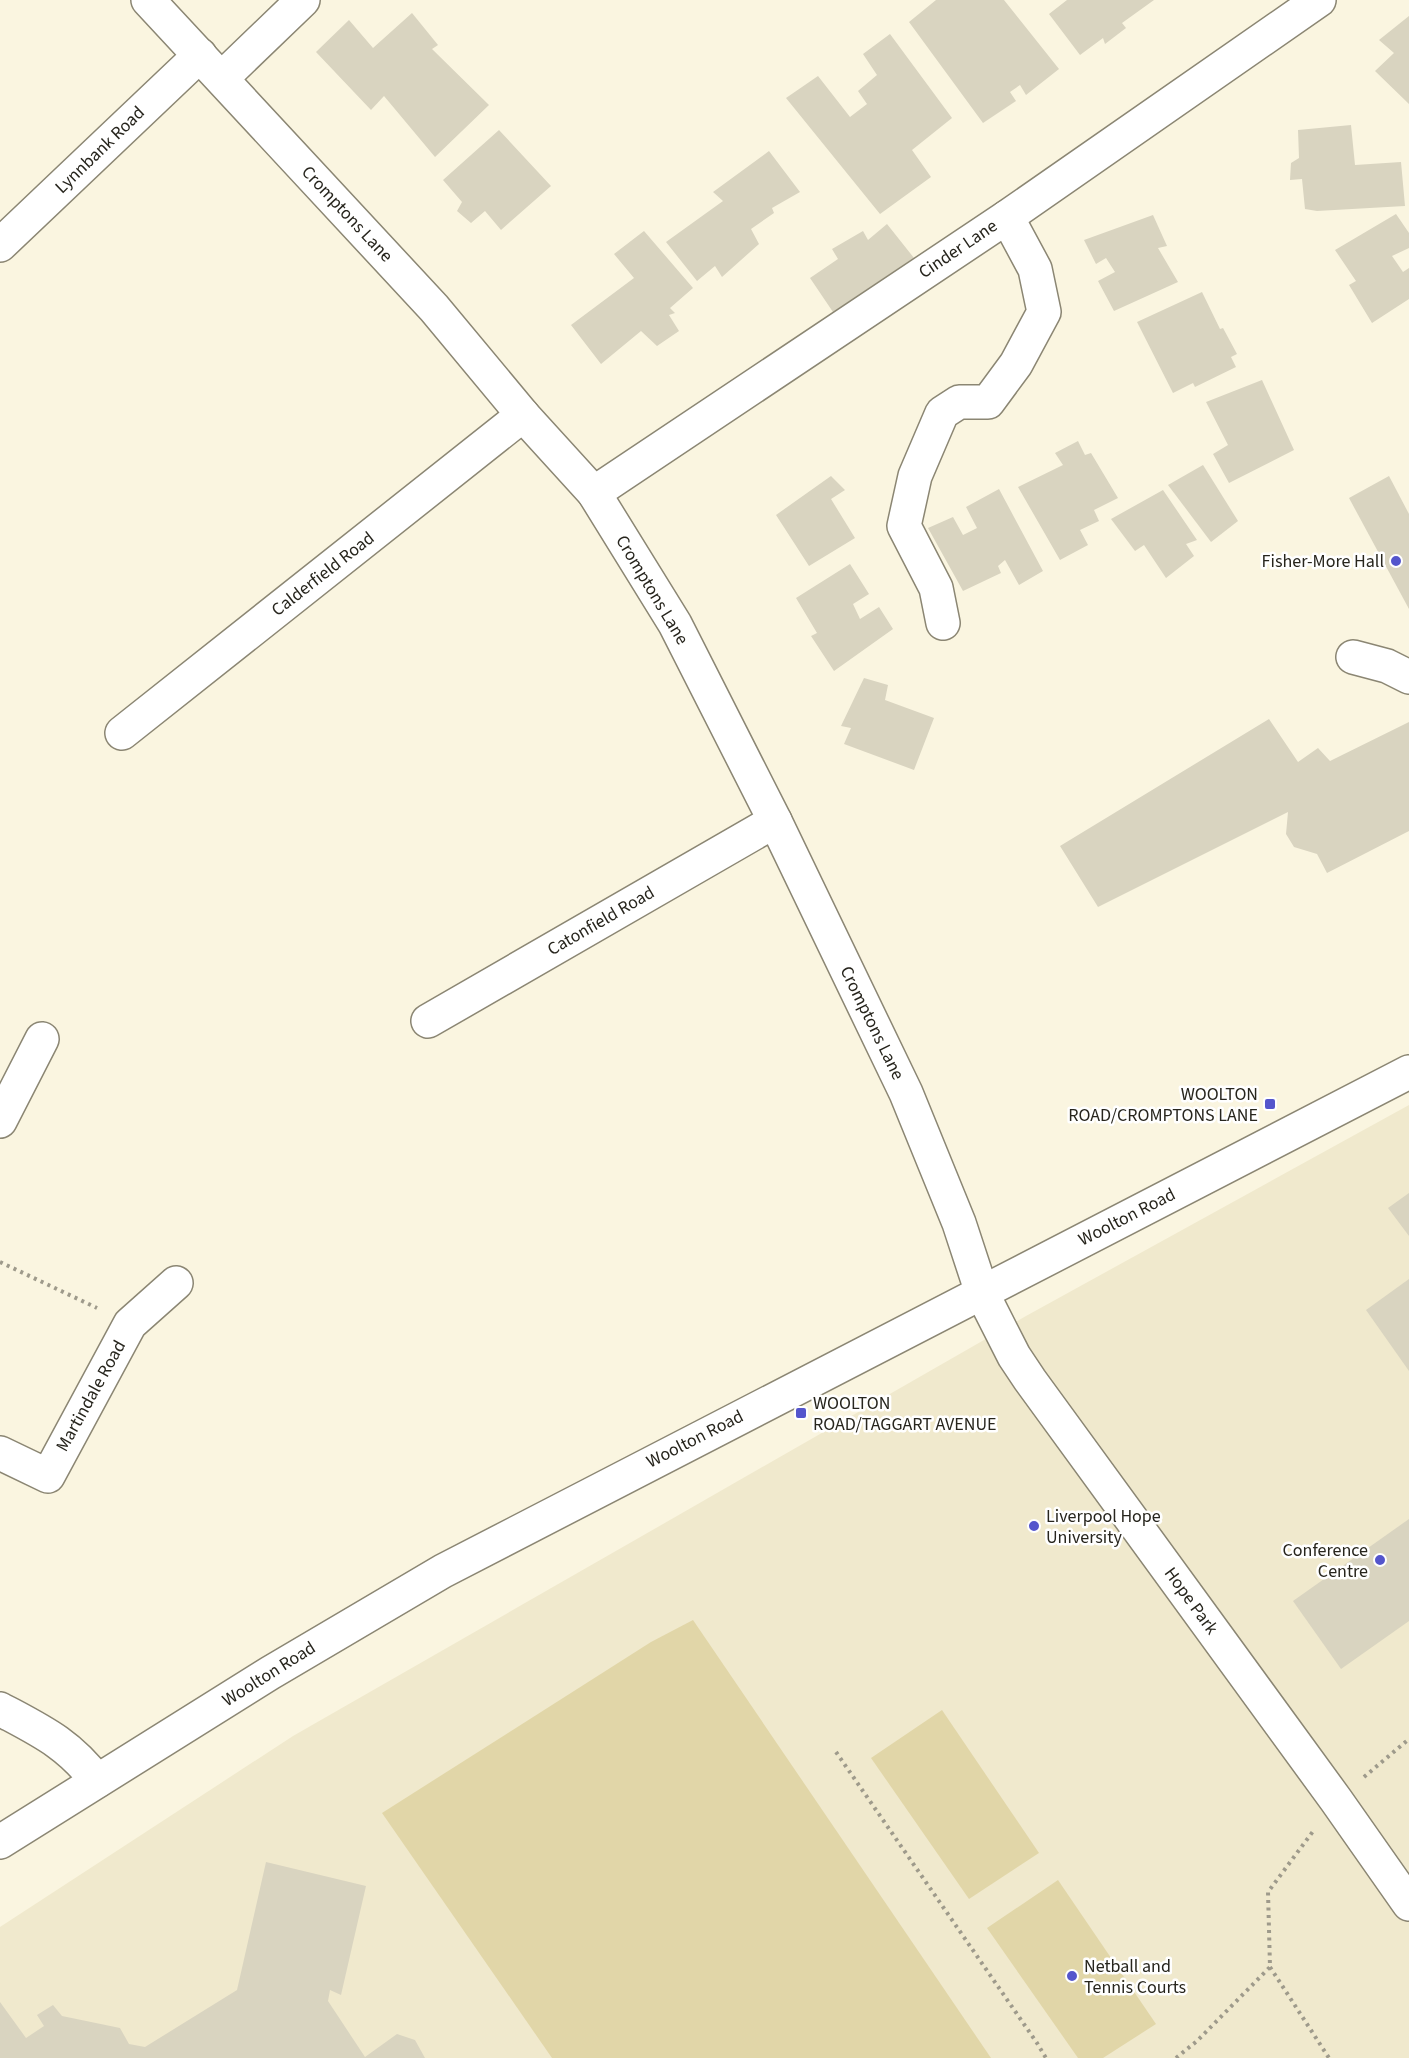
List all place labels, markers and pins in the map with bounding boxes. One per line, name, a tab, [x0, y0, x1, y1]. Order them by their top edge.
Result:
place label: Fisher-More Hall	[1262, 549, 1384, 574]
marker: Fisher-More Hall	[1389, 554, 1403, 568]
place label: WOOLTON ROAD/CROMPTONS LANE	[1068, 1082, 1258, 1128]
marker: WOOLTON ROAD/CROMPTONS LANE	[1263, 1097, 1277, 1111]
place label: WOOLTON ROAD/TAGGART AVENUE	[813, 1391, 997, 1437]
marker: WOOLTON ROAD/TAGGART AVENUE	[794, 1406, 808, 1420]
place label: Liverpool Hope University	[1046, 1504, 1161, 1550]
marker: Liverpool Hope University	[1027, 1519, 1041, 1533]
place label: Conference Centre	[1283, 1538, 1368, 1584]
marker: Conference Centre	[1373, 1553, 1387, 1567]
place label: Netball and Tennis Courts	[1084, 1954, 1186, 2000]
marker: Netball and Tennis Courts	[1065, 1969, 1079, 1983]

